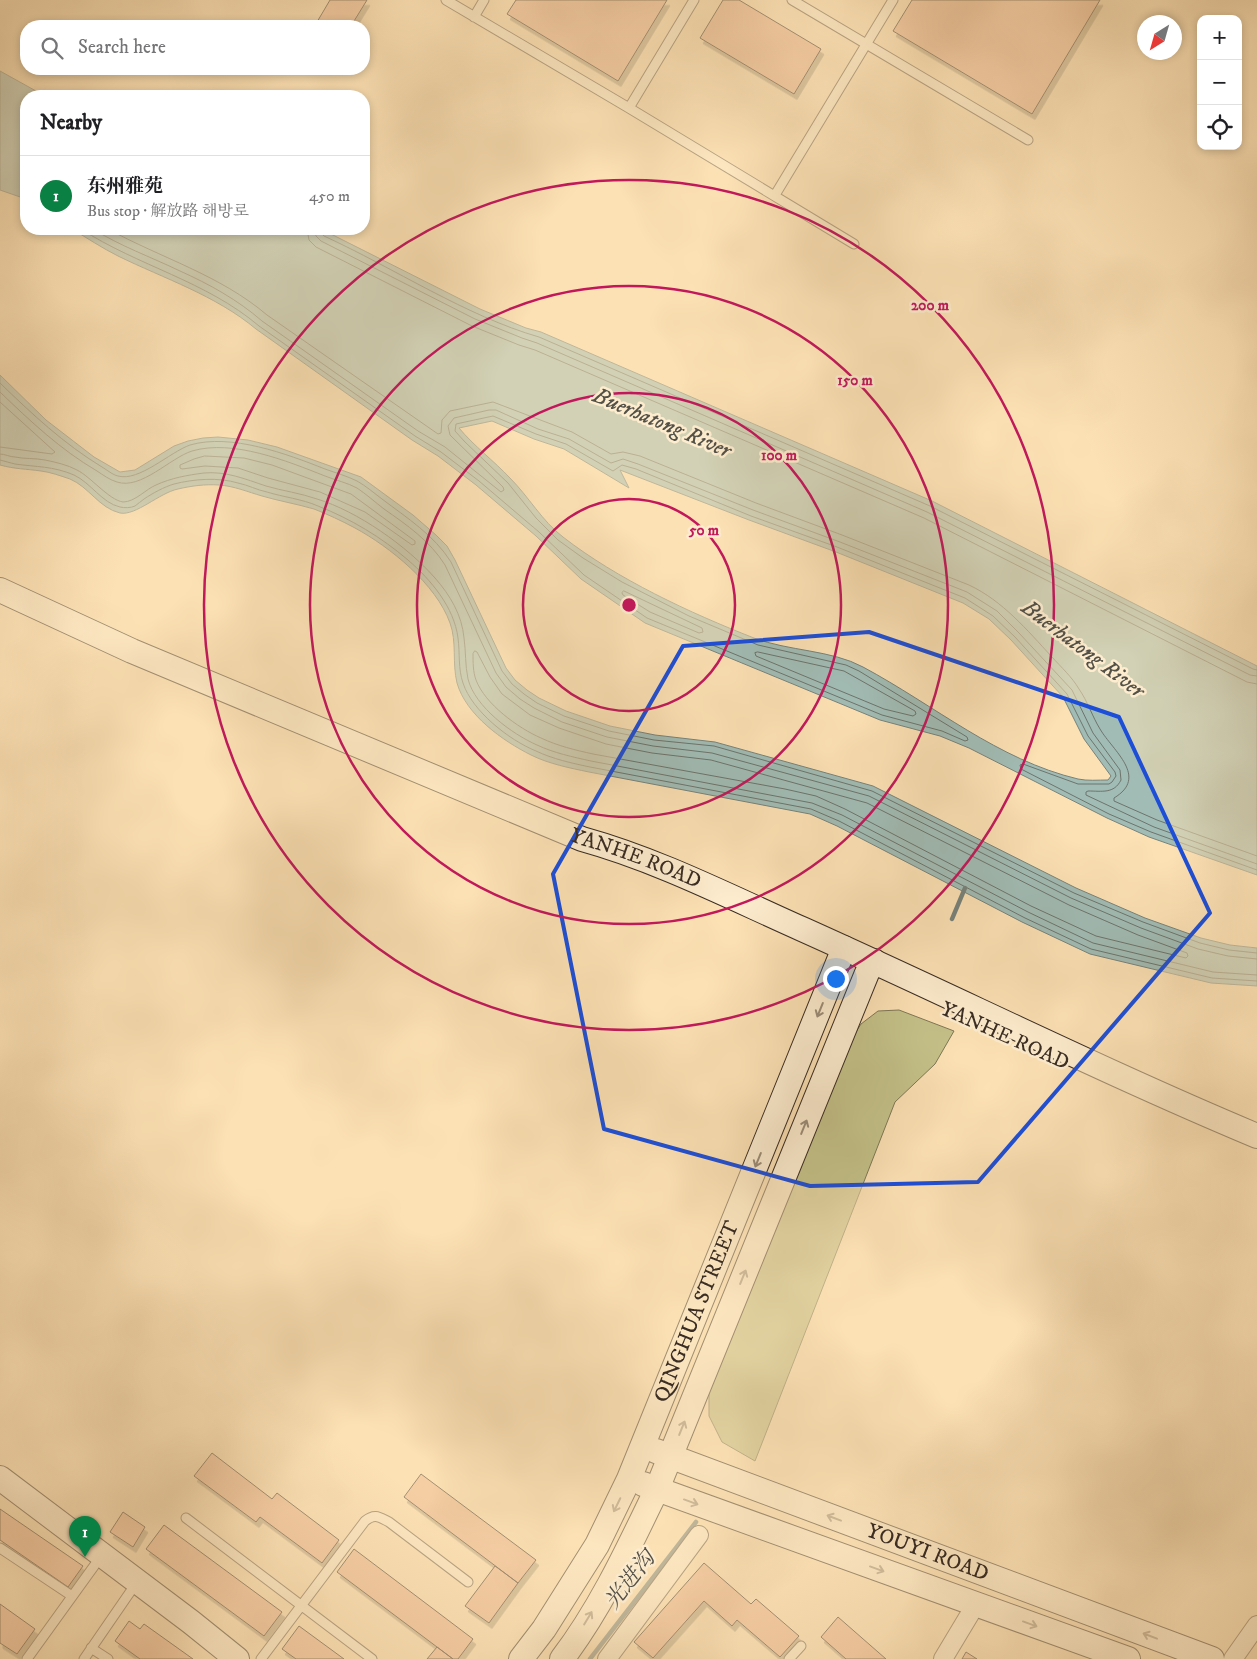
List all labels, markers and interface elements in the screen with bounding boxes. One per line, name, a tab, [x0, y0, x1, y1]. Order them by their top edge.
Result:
north arrow	[1137, 15, 1182, 60]
map controls	[1197, 15, 1242, 150]
button: +	[1197, 15, 1242, 60]
search box	[20, 20, 370, 75]
icon: search	[38, 34, 66, 62]
text: Search here	[78, 36, 166, 59]
button: −	[1197, 60, 1242, 105]
button: locate	[1197, 105, 1242, 150]
text: Nearby	[40, 110, 102, 136]
text: 东州雅苑	[87, 175, 163, 198]
text: 1	[53, 186, 59, 206]
text: 450 m	[309, 186, 350, 206]
text: Bus stop · 解放路 해방로	[87, 201, 248, 221]
text: 200 m	[911, 296, 950, 315]
text: 150 m	[837, 371, 873, 390]
water label: Buerhatong River	[588, 381, 737, 465]
text: 100 m	[761, 446, 798, 465]
text: 50 m	[688, 521, 720, 540]
water label: Buerhatong River	[1015, 593, 1152, 705]
centre of rings	[620, 596, 638, 614]
street label: YANHE ROAD	[566, 822, 705, 895]
your location	[823, 966, 849, 992]
street label: YANHE ROAD	[937, 996, 1073, 1076]
one-way arrow	[814, 1002, 824, 1017]
one-way arrow	[800, 1120, 809, 1135]
one-way arrow	[753, 1152, 763, 1167]
street label: QINGHUA STREET	[648, 1217, 745, 1406]
one-way arrow	[739, 1270, 748, 1285]
one-way arrow	[677, 1421, 687, 1436]
one-way arrow	[612, 1497, 621, 1512]
one-way arrow	[683, 1498, 699, 1507]
one-way arrow	[826, 1512, 841, 1521]
pin: 1	[69, 1516, 101, 1557]
street label: YOUYI ROAD	[863, 1518, 992, 1587]
water label: 光进沟	[599, 1543, 663, 1614]
one-way arrow	[869, 1565, 884, 1574]
one-way arrow	[584, 1612, 594, 1626]
one-way arrow	[1022, 1620, 1037, 1629]
one-way arrow	[1143, 1631, 1158, 1640]

